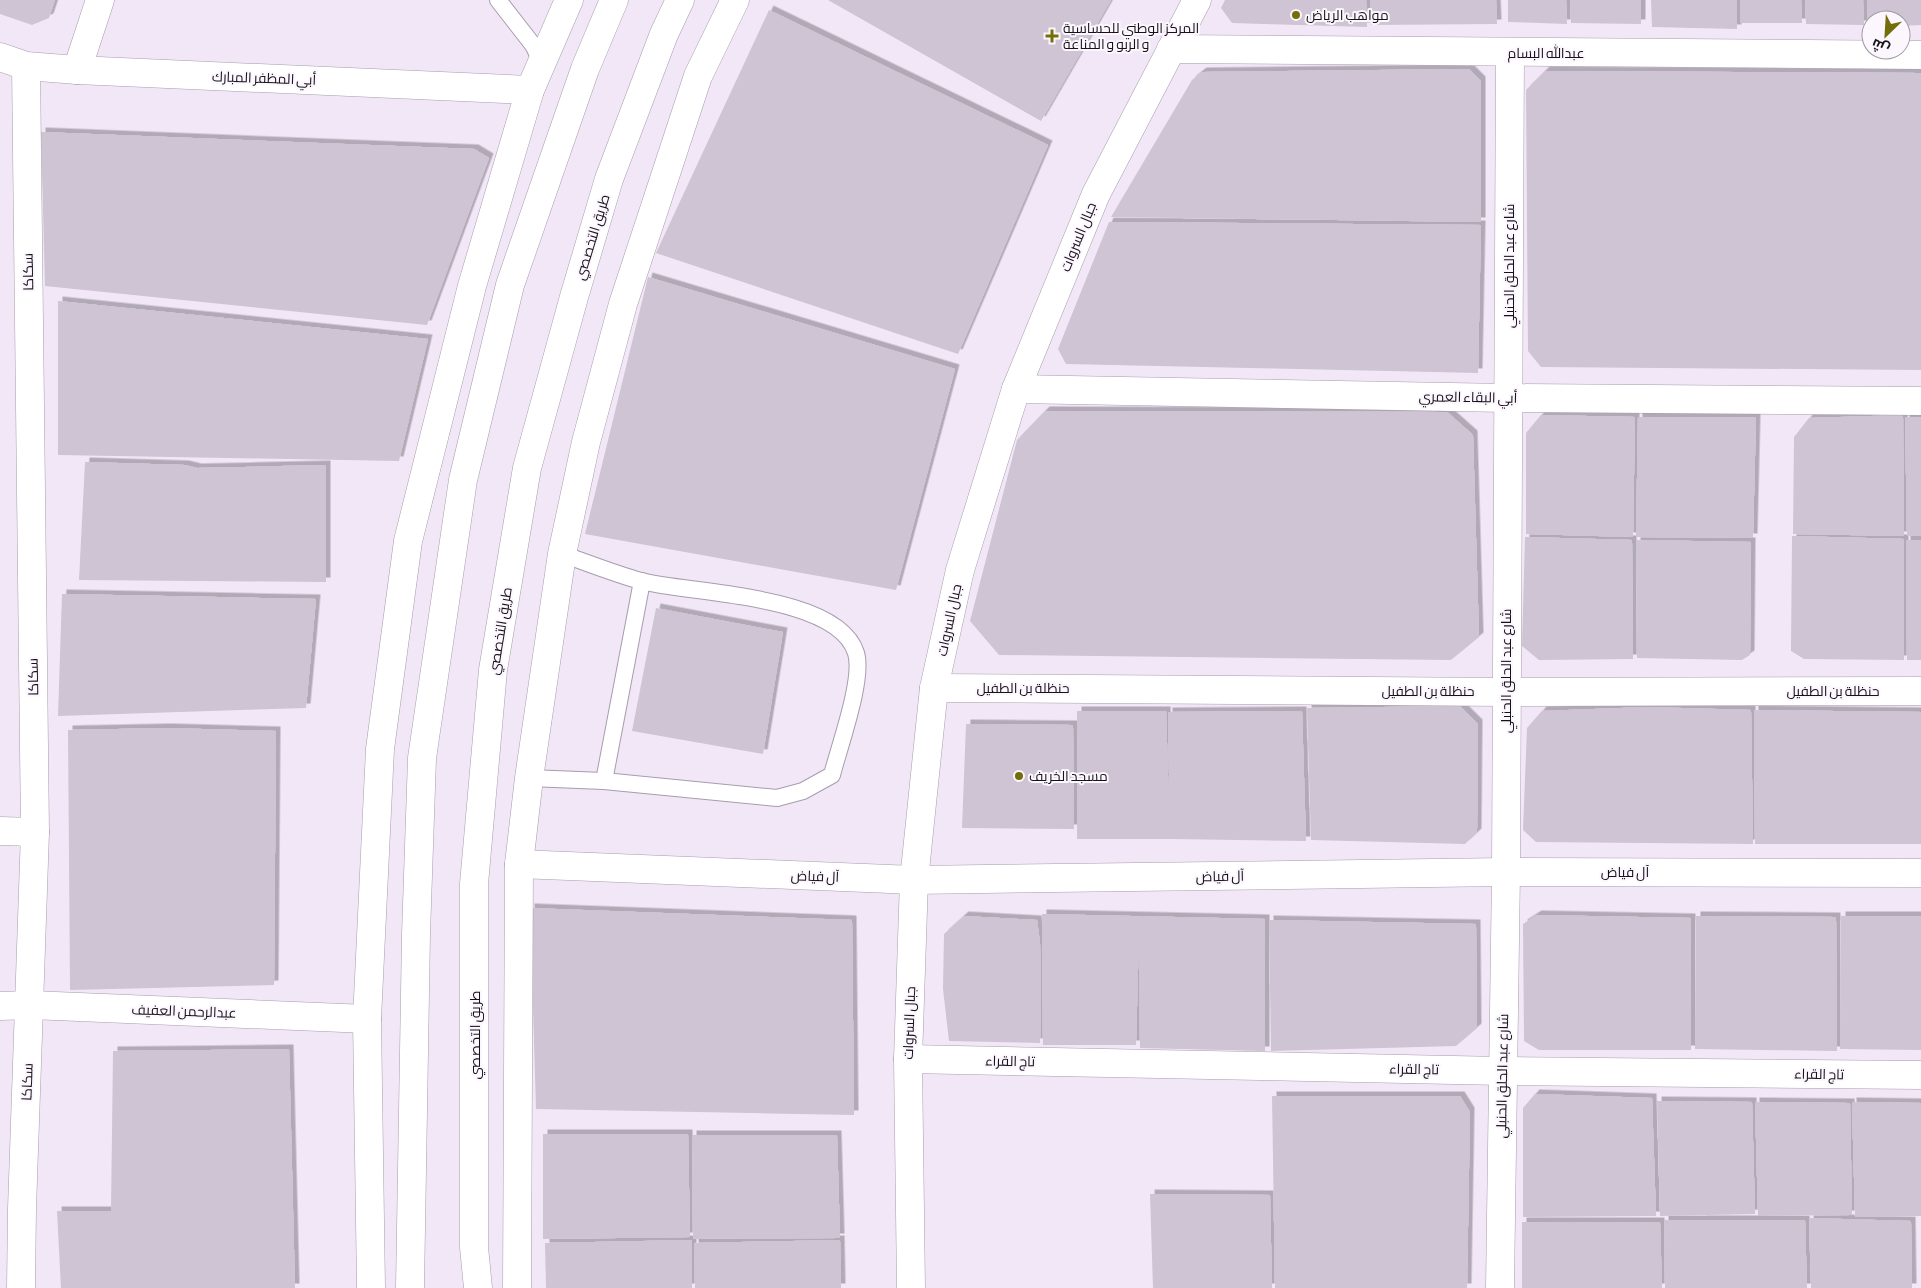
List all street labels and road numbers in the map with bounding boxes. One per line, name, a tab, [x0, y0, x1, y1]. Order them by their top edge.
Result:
street label: عبدالله البسام	[1508, 44, 1585, 63]
street label: أبي المظفر المبارك	[211, 67, 317, 92]
street label: طريق التخصصي	[571, 192, 615, 283]
street label: جبال السروات	[1057, 200, 1100, 274]
street label: شارع عبد الحلق الحنبلي	[1501, 204, 1521, 328]
street label: سكاكا	[20, 253, 36, 291]
street label: أبي البقاء العمري	[1418, 387, 1518, 410]
street label: جبال السروات	[934, 582, 965, 658]
street label: طريق التخصصي	[485, 586, 518, 677]
street label: شارع عبد الحلق الحنبلي	[1498, 609, 1518, 733]
street label: سكاكا	[25, 658, 41, 696]
street label: حنظلة بن الطفيل	[976, 680, 1070, 696]
street label: حنظلة بن الطفيل	[1381, 683, 1475, 699]
street label: حنظلة بن الطفيل	[1786, 683, 1880, 699]
street label: آل فياض	[1601, 864, 1649, 881]
street label: آل فياض	[790, 867, 840, 886]
street label: آل فياض	[1196, 868, 1245, 885]
street label: جبال السروات	[900, 986, 919, 1060]
street label: طريق التخصصي	[467, 991, 486, 1079]
street label: عبدالرحمن العفيف	[131, 1001, 237, 1021]
street label: شارع عبد الحلق الحنبلي	[1493, 1014, 1515, 1139]
street label: تاج القراء	[985, 1053, 1035, 1070]
street label: تاج القراء	[1389, 1061, 1439, 1078]
street label: سكاكا	[18, 1063, 36, 1101]
street label: تاج القراء	[1794, 1066, 1844, 1083]

